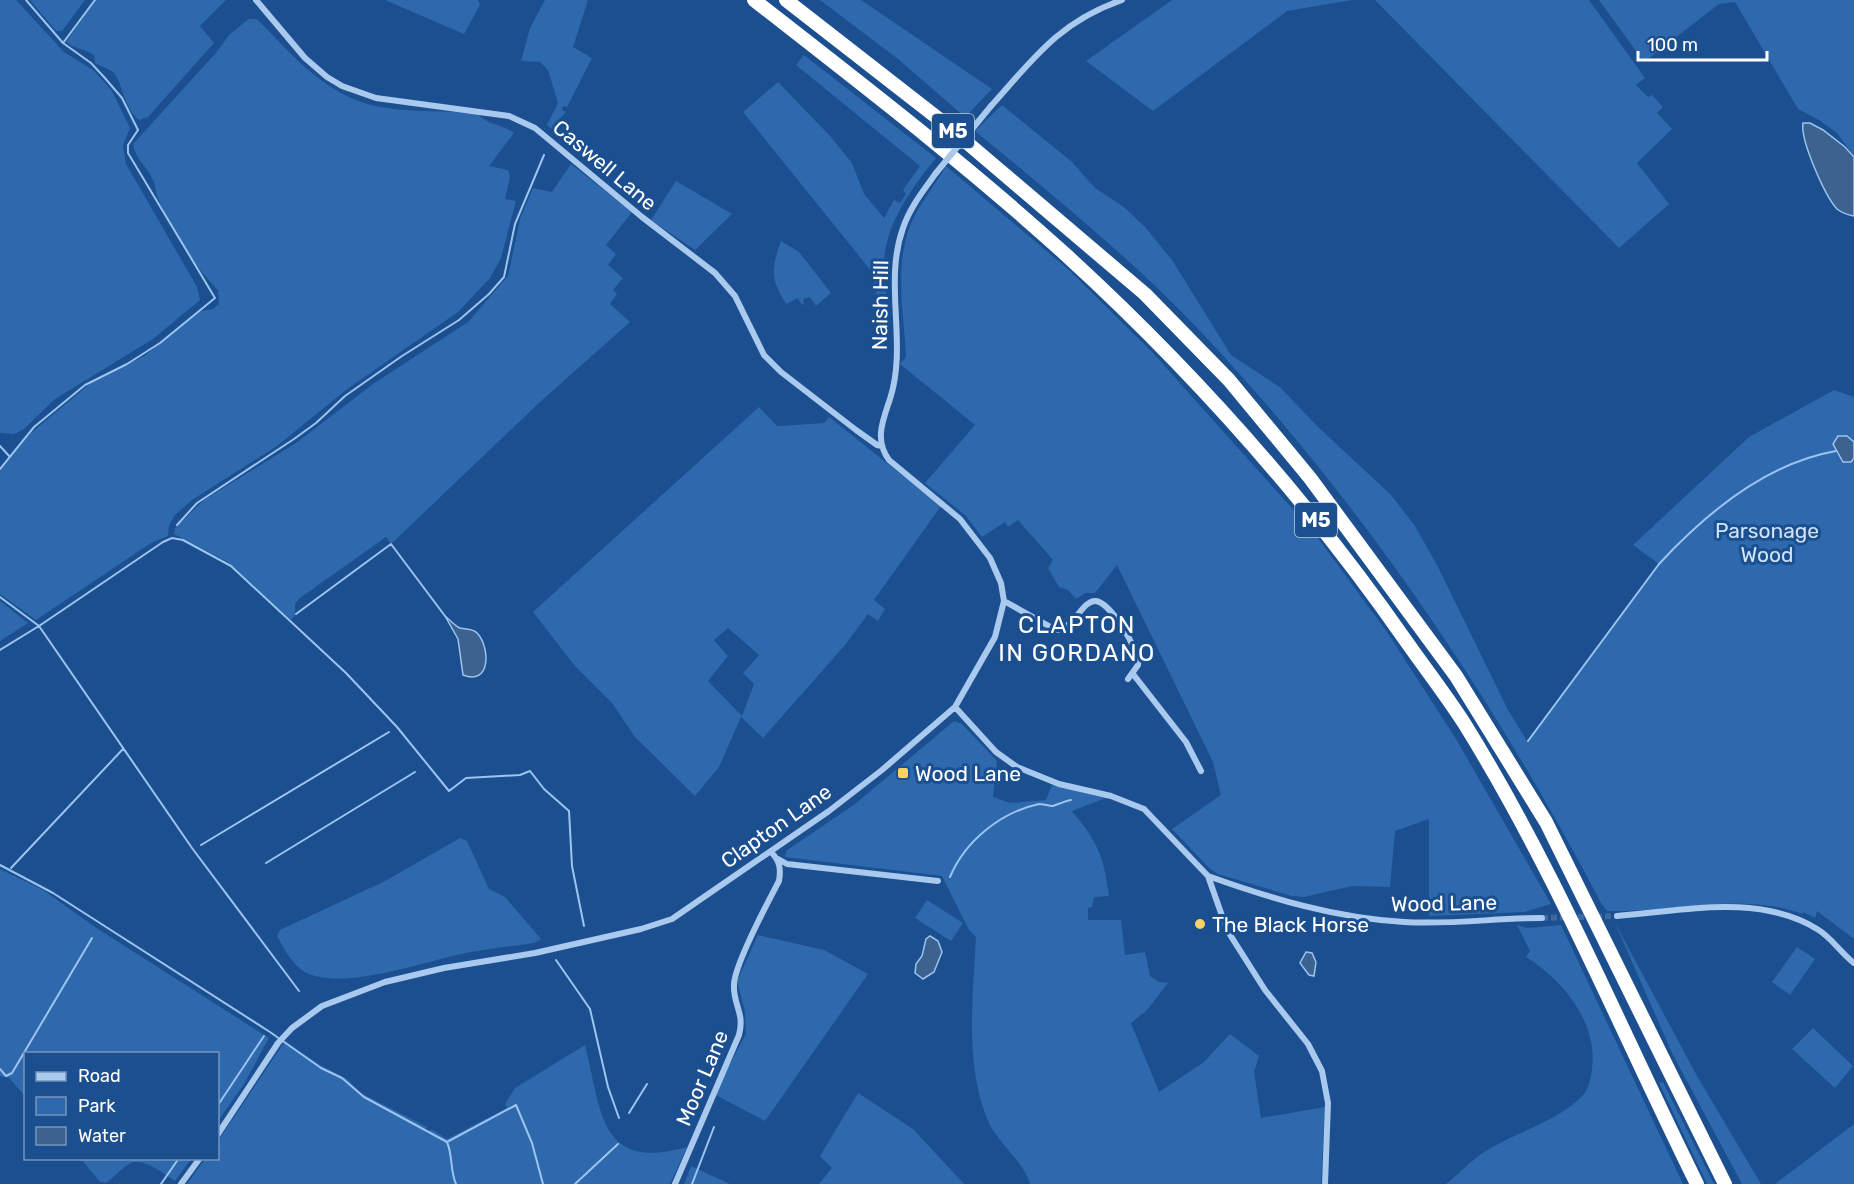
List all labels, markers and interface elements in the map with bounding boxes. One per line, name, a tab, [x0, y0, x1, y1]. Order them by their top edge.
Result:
scale bar	[1638, 24, 1767, 62]
text: 100 m	[1647, 34, 1698, 56]
street label: Caswell Lane	[548, 114, 662, 216]
road number: M5	[932, 114, 974, 148]
street label: Naish Hill	[867, 260, 893, 350]
road number: M5	[1295, 503, 1337, 537]
park label: Parsonage Wood	[1715, 518, 1819, 567]
district label: CLAPTON IN GORDANO	[998, 611, 1156, 667]
place label: Wood Lane	[915, 761, 1021, 786]
marker: Wood Lane	[896, 766, 910, 780]
street label: Clapton Lane	[716, 779, 836, 873]
street label: Wood Lane	[1391, 890, 1497, 916]
place label: The Black Horse	[1212, 912, 1369, 937]
marker: The Black Horse	[1193, 917, 1207, 931]
street label: Moor Lane	[671, 1026, 733, 1130]
legend	[24, 1052, 219, 1160]
text: Road	[78, 1065, 121, 1087]
text: Park	[78, 1095, 116, 1117]
text: Water	[78, 1125, 126, 1147]

